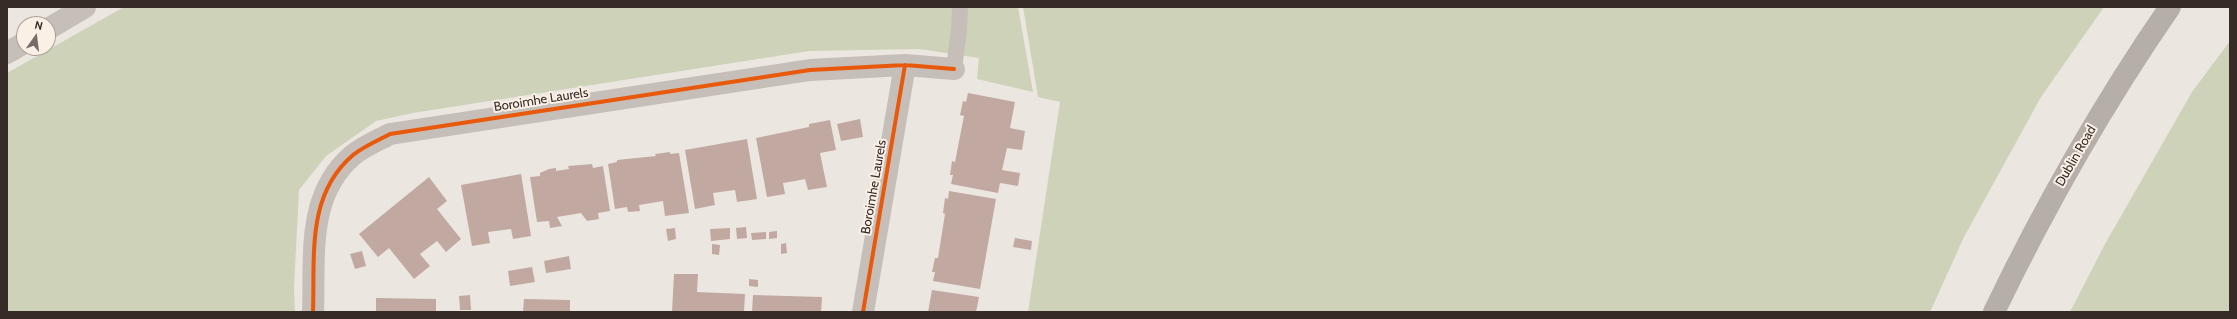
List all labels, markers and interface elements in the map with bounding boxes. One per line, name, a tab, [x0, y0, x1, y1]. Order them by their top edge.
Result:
north arrow	[16, 16, 56, 56]
text: N	[33, 18, 44, 33]
street label: Boroimhe Laurels	[493, 85, 589, 115]
street label: Dublin Road	[2052, 123, 2100, 189]
street label: Boroimhe Laurels	[858, 139, 890, 235]

